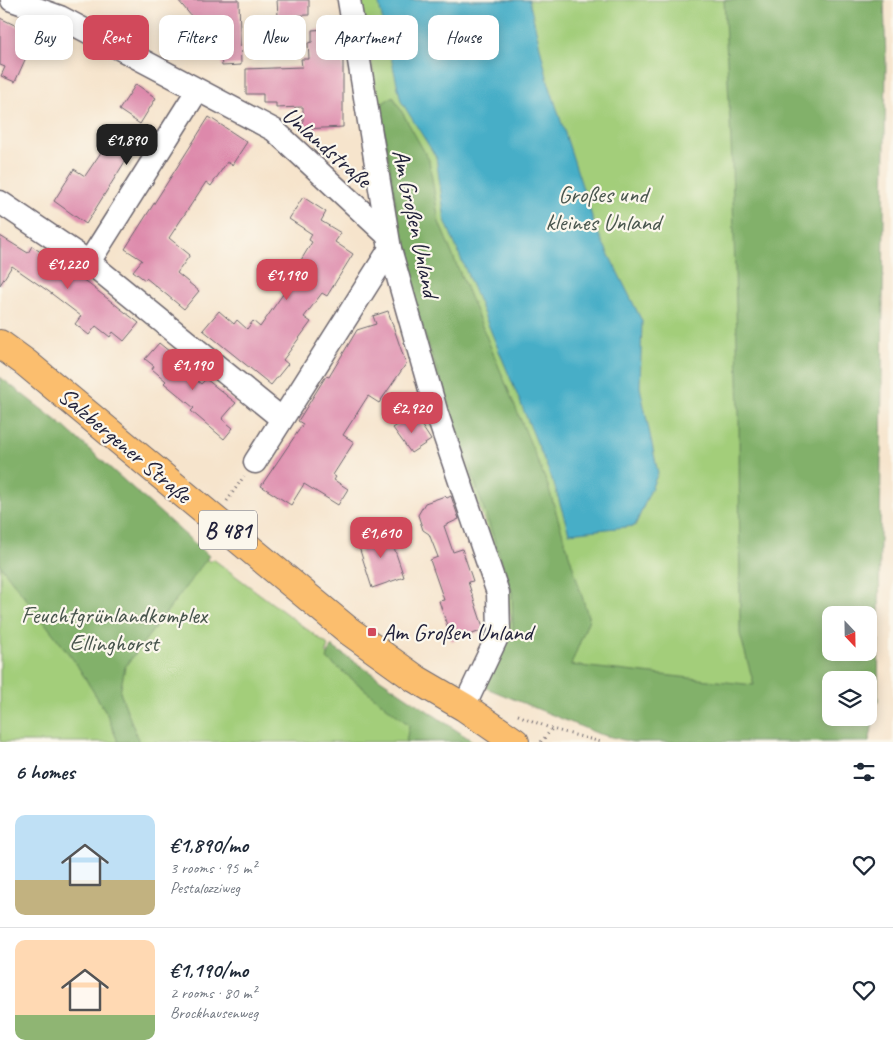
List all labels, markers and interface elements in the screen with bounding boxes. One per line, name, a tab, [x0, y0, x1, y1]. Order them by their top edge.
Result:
chip: Buy	[15, 15, 73, 60]
chip: Rent	[83, 15, 149, 60]
chip: Filters	[159, 15, 234, 60]
chip: New	[244, 15, 306, 60]
chip: Apartment	[316, 15, 418, 60]
chip: House	[428, 15, 499, 60]
street label: Unlandstraße	[276, 100, 380, 195]
pin: €1,890	[86, 124, 168, 166]
text: €1,890	[108, 130, 146, 150]
street label: Am Großen Unland	[386, 146, 447, 303]
park label: Großes und kleines Unland	[546, 179, 664, 237]
pin: €1,220	[27, 248, 109, 290]
text: €1,220	[48, 254, 88, 274]
pin: €1,190	[246, 258, 328, 301]
text: €1,190	[268, 265, 306, 285]
pin: €1,190	[152, 348, 234, 391]
text: €1,190	[174, 355, 212, 375]
street label: Salzbergener Straße	[52, 380, 200, 511]
pin: €2,920	[371, 392, 453, 434]
text: €2,920	[393, 398, 431, 418]
road number: B 481	[199, 510, 257, 550]
pin: €1,610	[340, 516, 422, 559]
text: €1,610	[361, 523, 401, 543]
park label: Feuchtgrünlandkomplex Ellinghorst	[21, 600, 209, 658]
north arrow	[822, 606, 878, 661]
map controls	[822, 606, 877, 726]
place label: Am Großen Unland	[382, 617, 536, 647]
marker: Am Großen Unland	[366, 626, 378, 638]
button: layers	[822, 671, 877, 726]
icon: filters	[850, 758, 878, 786]
text: 6 homes	[15, 759, 75, 785]
text: €1,890/mo	[170, 832, 248, 858]
icon: home	[55, 835, 115, 895]
icon: heart	[850, 851, 878, 879]
text: 3 rooms · 95 m²	[170, 858, 256, 878]
text: Pestalozziweg	[170, 878, 240, 898]
text: €1,190/mo	[170, 957, 248, 983]
icon: home	[55, 960, 115, 1020]
icon: heart	[850, 976, 878, 1004]
text: 2 rooms · 80 m²	[170, 983, 256, 1003]
text: Brockhausenweg	[170, 1003, 258, 1023]

